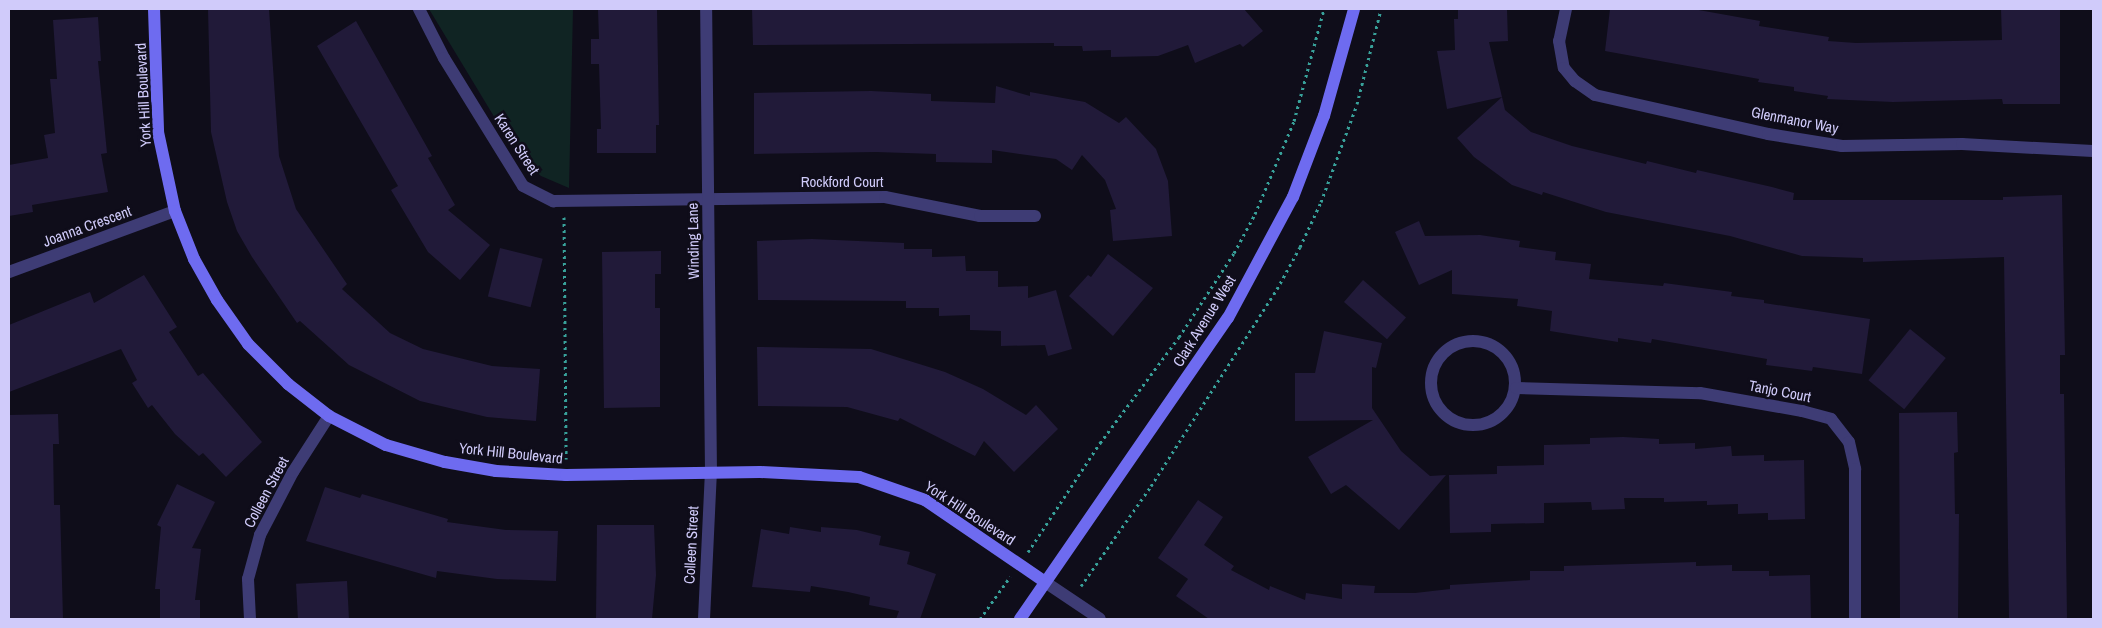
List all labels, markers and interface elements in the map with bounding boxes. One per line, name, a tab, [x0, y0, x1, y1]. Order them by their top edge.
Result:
street label: York Hill Boulevard	[131, 42, 155, 148]
street label: Glenmanor Way	[1750, 103, 1840, 137]
street label: Karen Street	[491, 110, 543, 178]
street label: Rockford Court	[801, 173, 883, 191]
street label: Joanna Crescent	[40, 202, 134, 250]
street label: Winding Lane	[683, 203, 703, 279]
street label: Clark Avenue West	[1169, 272, 1239, 370]
street label: Tanjo Court	[1747, 376, 1813, 406]
street label: York Hill Boulevard	[458, 439, 564, 467]
street label: Colleen Street	[240, 453, 292, 531]
street label: York Hill Boulevard	[921, 477, 1019, 549]
street label: Colleen Street	[680, 506, 702, 584]

